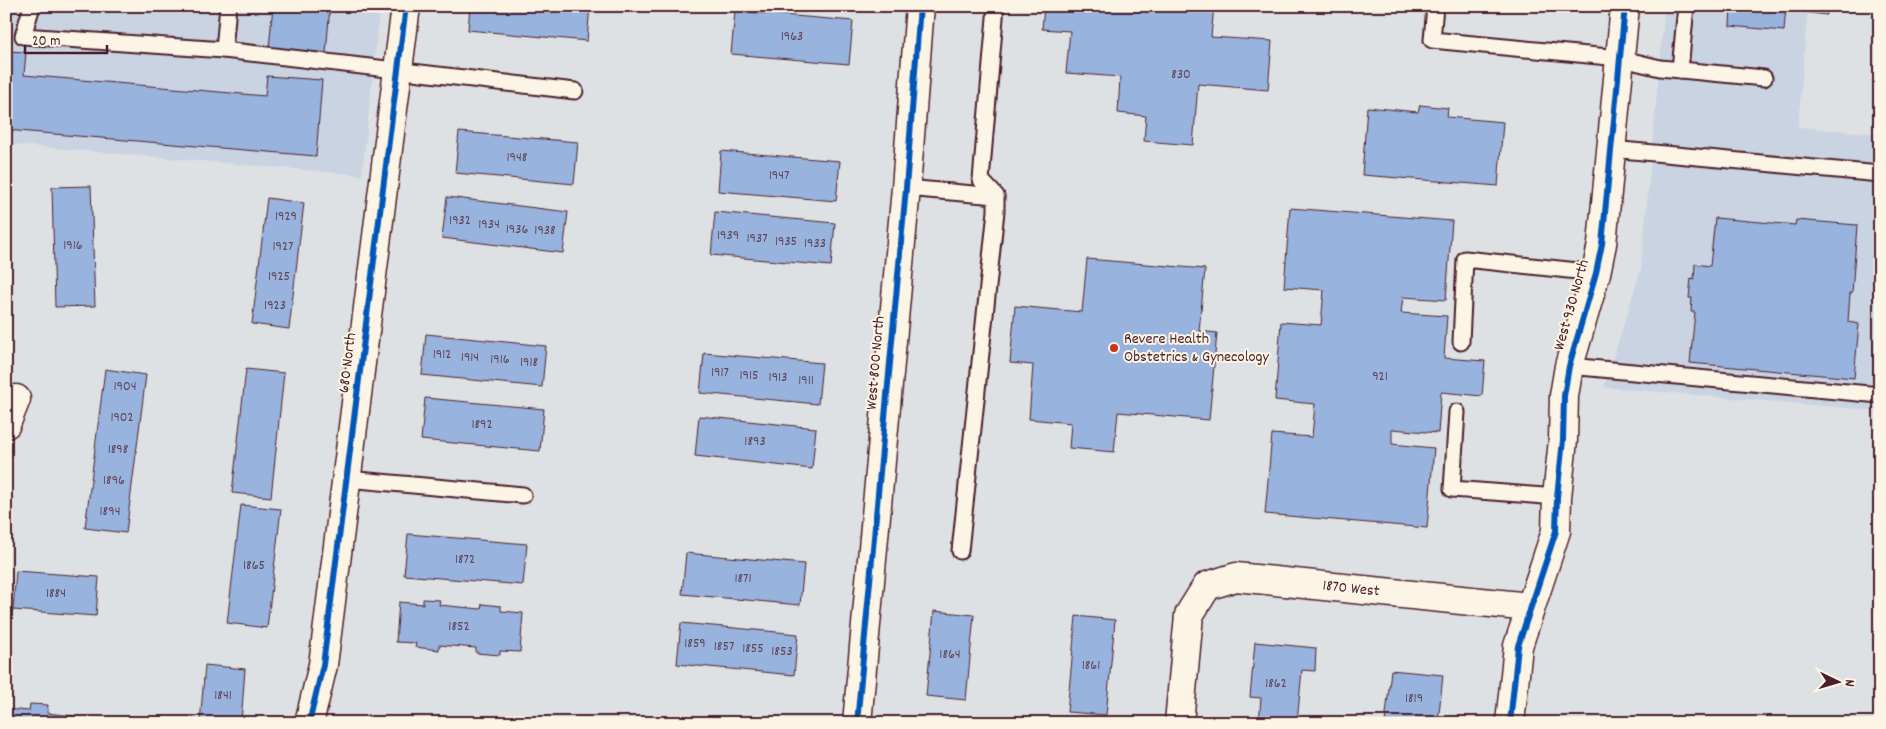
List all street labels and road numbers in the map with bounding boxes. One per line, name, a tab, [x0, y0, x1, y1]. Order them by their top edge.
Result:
street label: West 930 North	[1548, 257, 1596, 353]
street label: West 800 North	[860, 315, 892, 411]
street label: 680 North	[333, 331, 363, 395]
street label: 1870 West	[1321, 575, 1381, 603]

